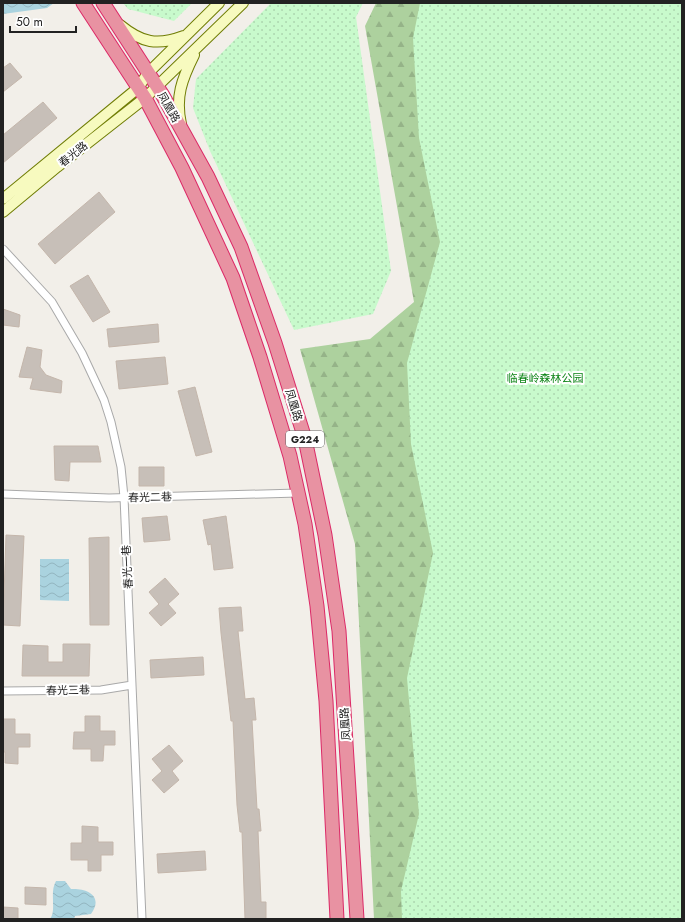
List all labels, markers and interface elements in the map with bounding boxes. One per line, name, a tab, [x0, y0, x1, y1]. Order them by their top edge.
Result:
scale bar	[10, 8, 76, 34]
text: 50 m	[16, 13, 43, 31]
street label: 凤凰路	[154, 89, 184, 125]
street label: 春光路	[55, 138, 91, 170]
park label: 临春岭森林公园	[507, 370, 584, 386]
street label: 凤凰路	[282, 387, 306, 423]
road number: G224	[286, 431, 324, 447]
street label: 春光二巷	[128, 489, 172, 505]
street label: 春光一巷	[118, 545, 136, 589]
street label: 春光三巷	[46, 682, 90, 698]
street label: 凤凰路	[336, 707, 354, 741]

